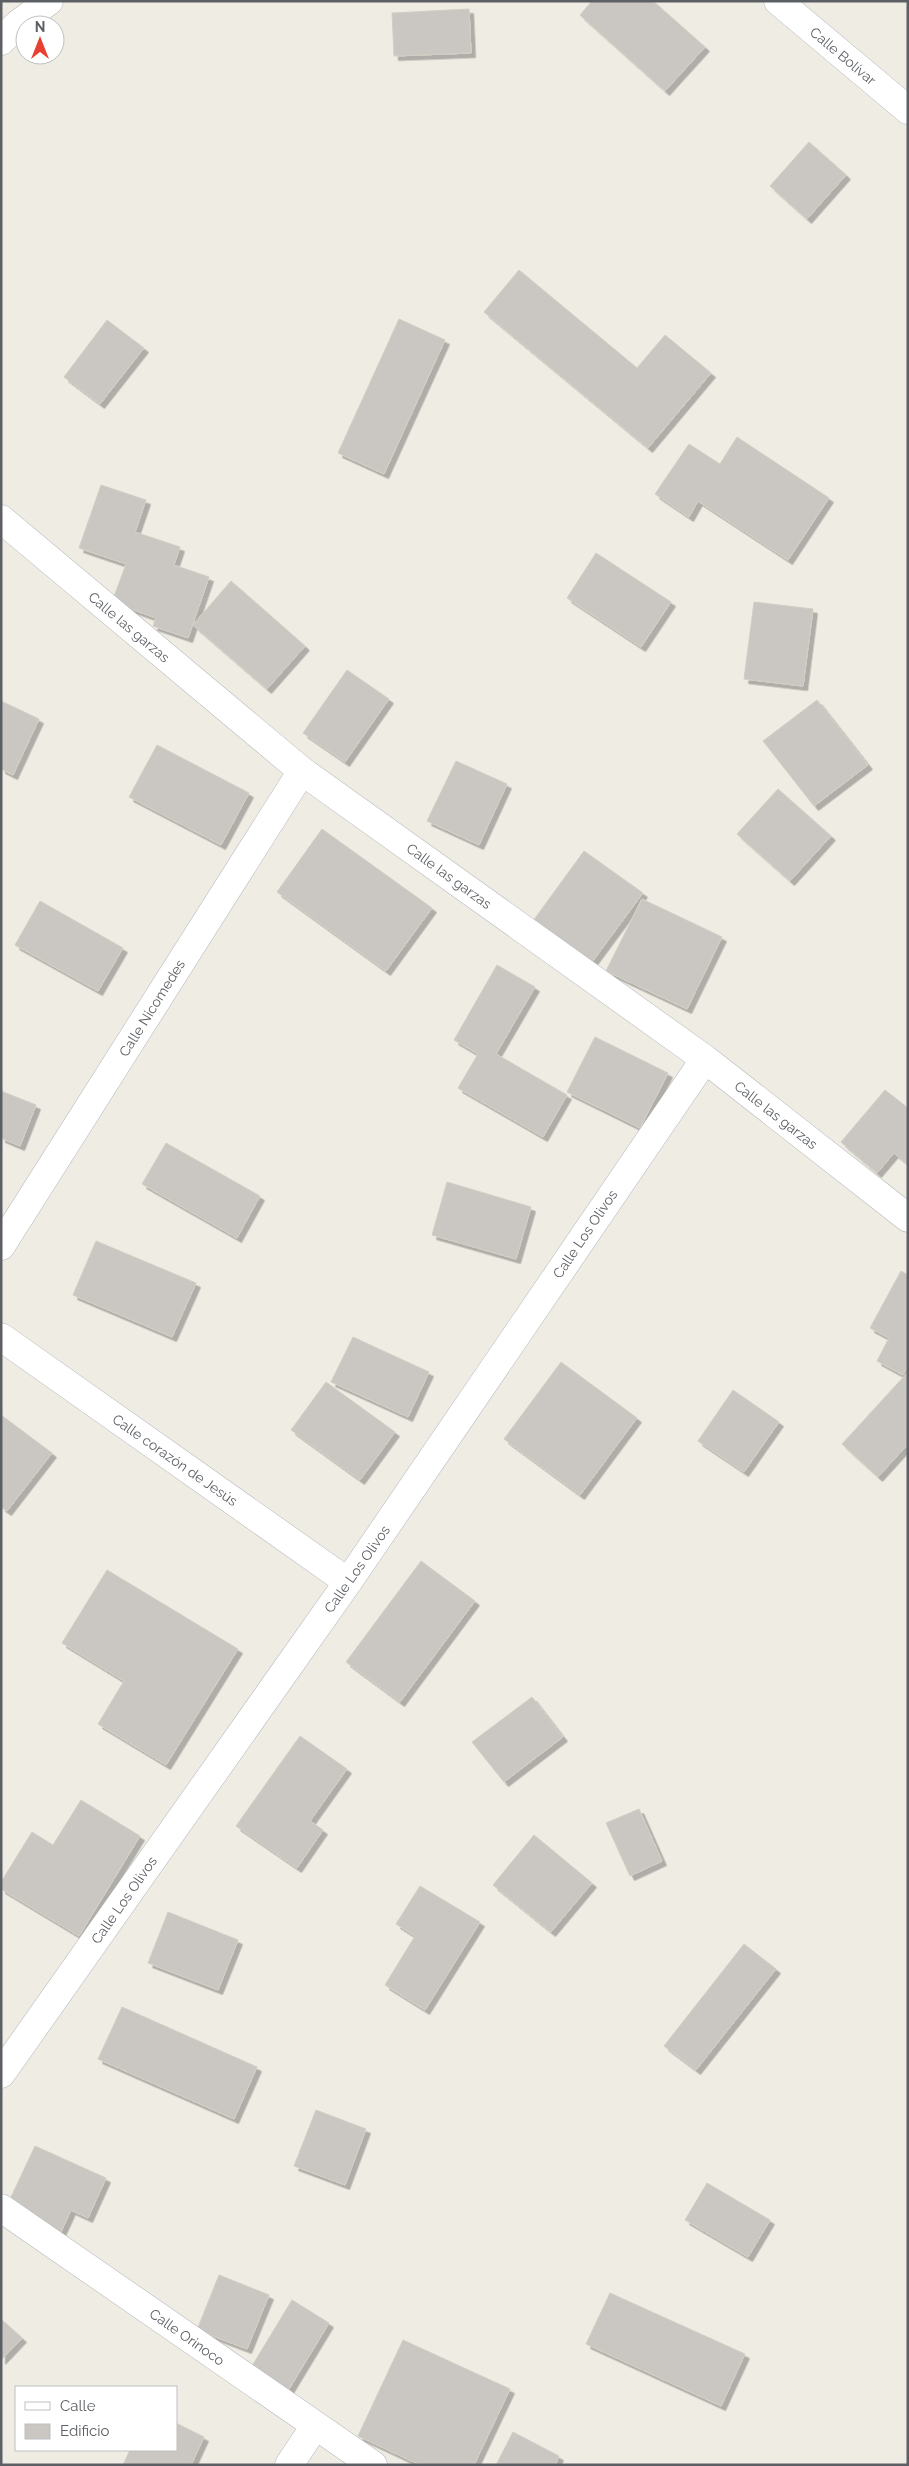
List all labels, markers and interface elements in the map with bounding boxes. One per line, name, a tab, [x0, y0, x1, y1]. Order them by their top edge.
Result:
north arrow	[15, 15, 65, 65]
text: N	[35, 19, 45, 35]
street label: Calle Bolívar	[807, 24, 879, 88]
street label: Calle las garzas	[85, 588, 173, 666]
street label: Calle las garzas	[403, 840, 495, 912]
street label: Calle Nicomedes	[116, 956, 188, 1059]
street label: Calle las garzas	[731, 1078, 821, 1153]
street label: Calle Los Olivos	[550, 1187, 621, 1281]
street label: Calle corazón de Jesús	[110, 1411, 241, 1509]
street label: Calle Los Olivos	[321, 1522, 393, 1616]
street label: Calle Los Olivos	[88, 1853, 160, 1947]
street label: Calle Orinoco	[147, 2305, 227, 2369]
legend	[15, 2386, 178, 2451]
text: Calle	[60, 2397, 96, 2415]
text: Edificio	[60, 2422, 110, 2440]

